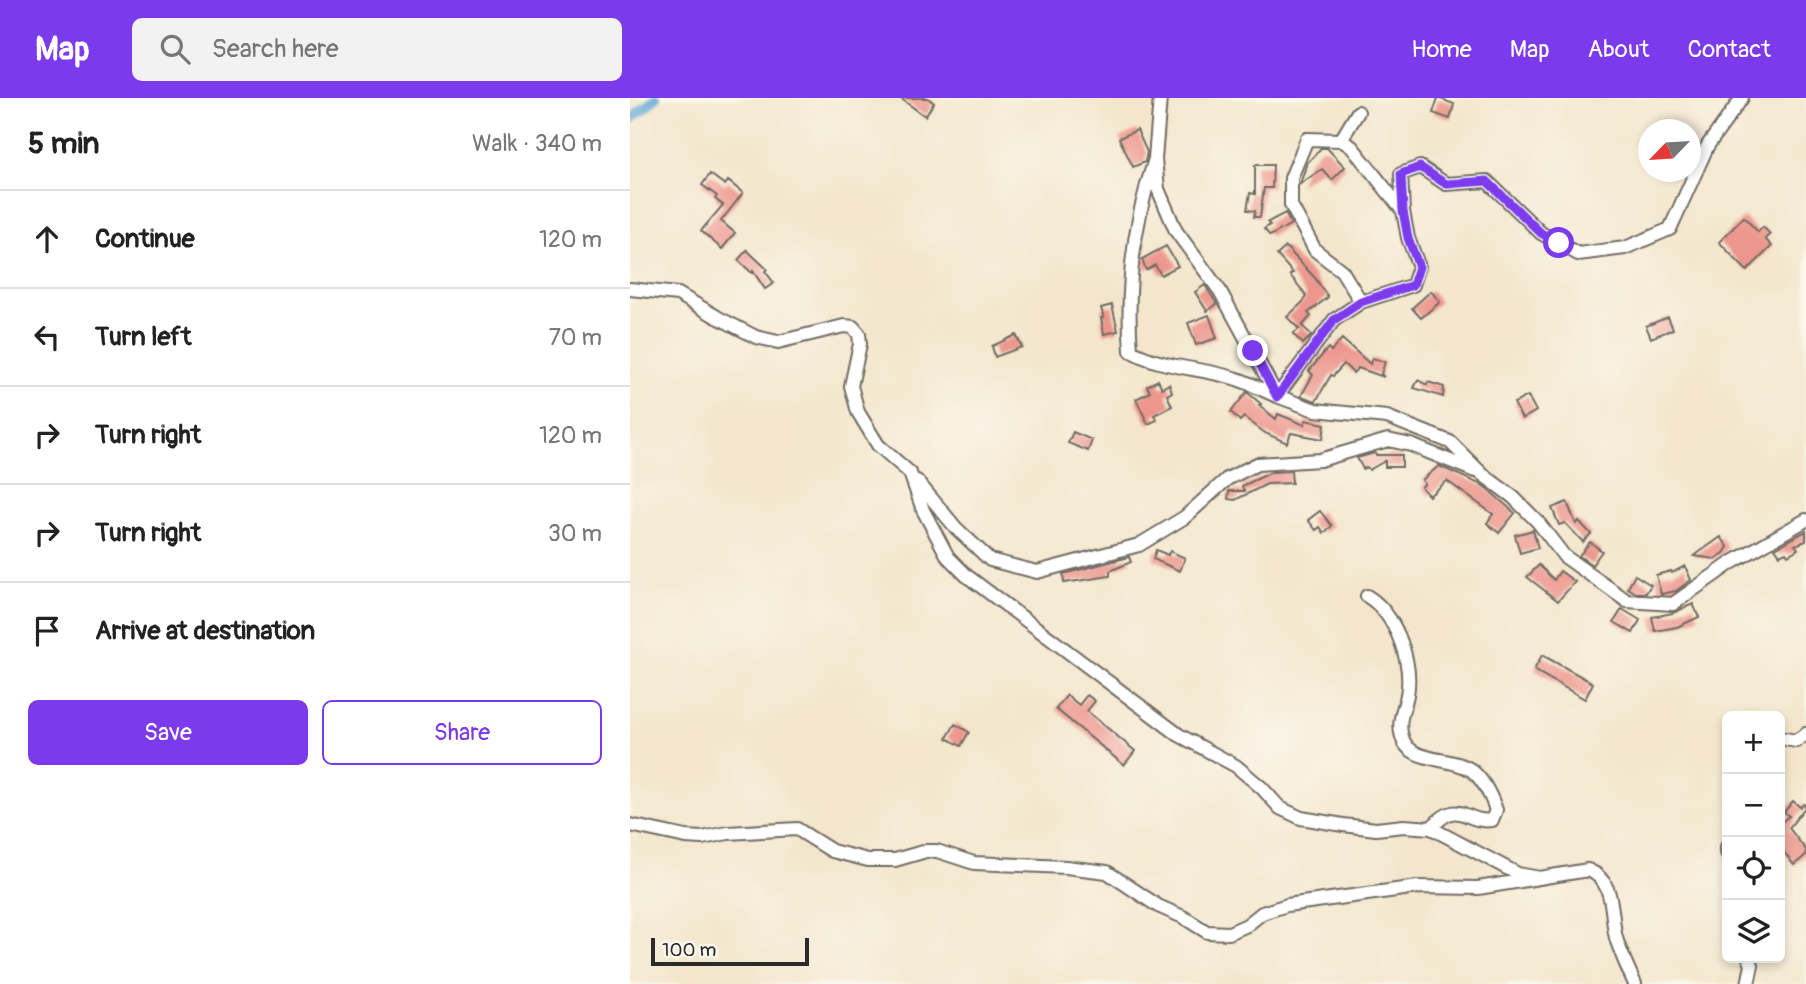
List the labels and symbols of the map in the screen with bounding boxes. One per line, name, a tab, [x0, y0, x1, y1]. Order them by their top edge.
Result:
north arrow	[1638, 119, 1701, 182]
route start	[1543, 227, 1574, 258]
route end	[1237, 335, 1268, 366]
scale bar	[651, 935, 808, 967]

